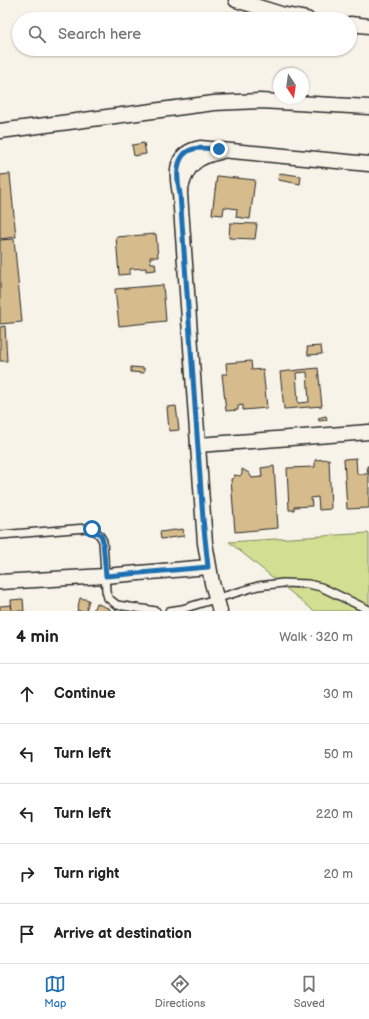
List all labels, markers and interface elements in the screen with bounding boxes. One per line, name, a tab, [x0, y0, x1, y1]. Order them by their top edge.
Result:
search box	[12, 12, 357, 56]
icon: search	[26, 23, 48, 45]
text: Search here	[58, 25, 141, 44]
north arrow	[273, 68, 309, 104]
route end	[210, 140, 228, 158]
route start	[83, 520, 101, 538]
text: 4 min	[16, 627, 59, 647]
text: Walk · 320 m	[279, 629, 353, 645]
icon: ahead	[16, 683, 38, 705]
text: Continue	[54, 684, 116, 703]
text: 30 m	[323, 686, 353, 702]
icon: left	[16, 743, 38, 765]
text: Turn left	[54, 744, 111, 763]
text: 50 m	[324, 746, 353, 762]
icon: left	[16, 803, 38, 825]
text: Turn left	[54, 804, 111, 823]
text: 220 m	[316, 806, 353, 822]
icon: right	[16, 863, 38, 885]
text: Turn right	[54, 864, 119, 883]
text: 20 m	[323, 866, 353, 882]
icon: arrive	[16, 923, 38, 945]
text: Arrive at destination	[54, 924, 192, 943]
tab: Map	[44, 973, 66, 1010]
tab: Directions	[155, 973, 205, 1010]
tab: Saved	[294, 973, 325, 1010]

